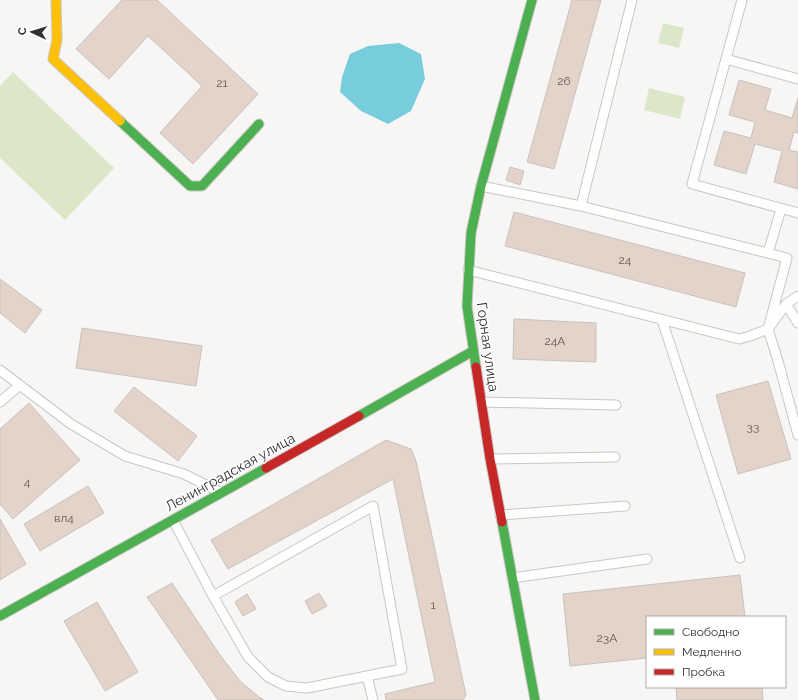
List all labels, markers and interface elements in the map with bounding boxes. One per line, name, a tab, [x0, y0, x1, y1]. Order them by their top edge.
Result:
north arrow	[12, 12, 52, 52]
text: С	[16, 27, 29, 36]
house number: 26	[557, 74, 571, 88]
house number: 21	[216, 76, 228, 90]
house number: 24	[619, 253, 632, 267]
street label: Горная улица	[474, 301, 502, 393]
house number: 24А	[545, 334, 565, 348]
house number: 33	[747, 420, 759, 434]
street label: Ленинградская улица	[162, 430, 298, 514]
house number: 4	[24, 475, 31, 489]
house number: вл4	[54, 511, 74, 525]
house number: 1	[430, 598, 436, 612]
legend	[646, 616, 786, 688]
text: Свободно	[682, 625, 739, 639]
house number: 23А	[597, 631, 617, 645]
text: Медленно	[682, 645, 741, 659]
text: Пробка	[682, 665, 725, 679]

